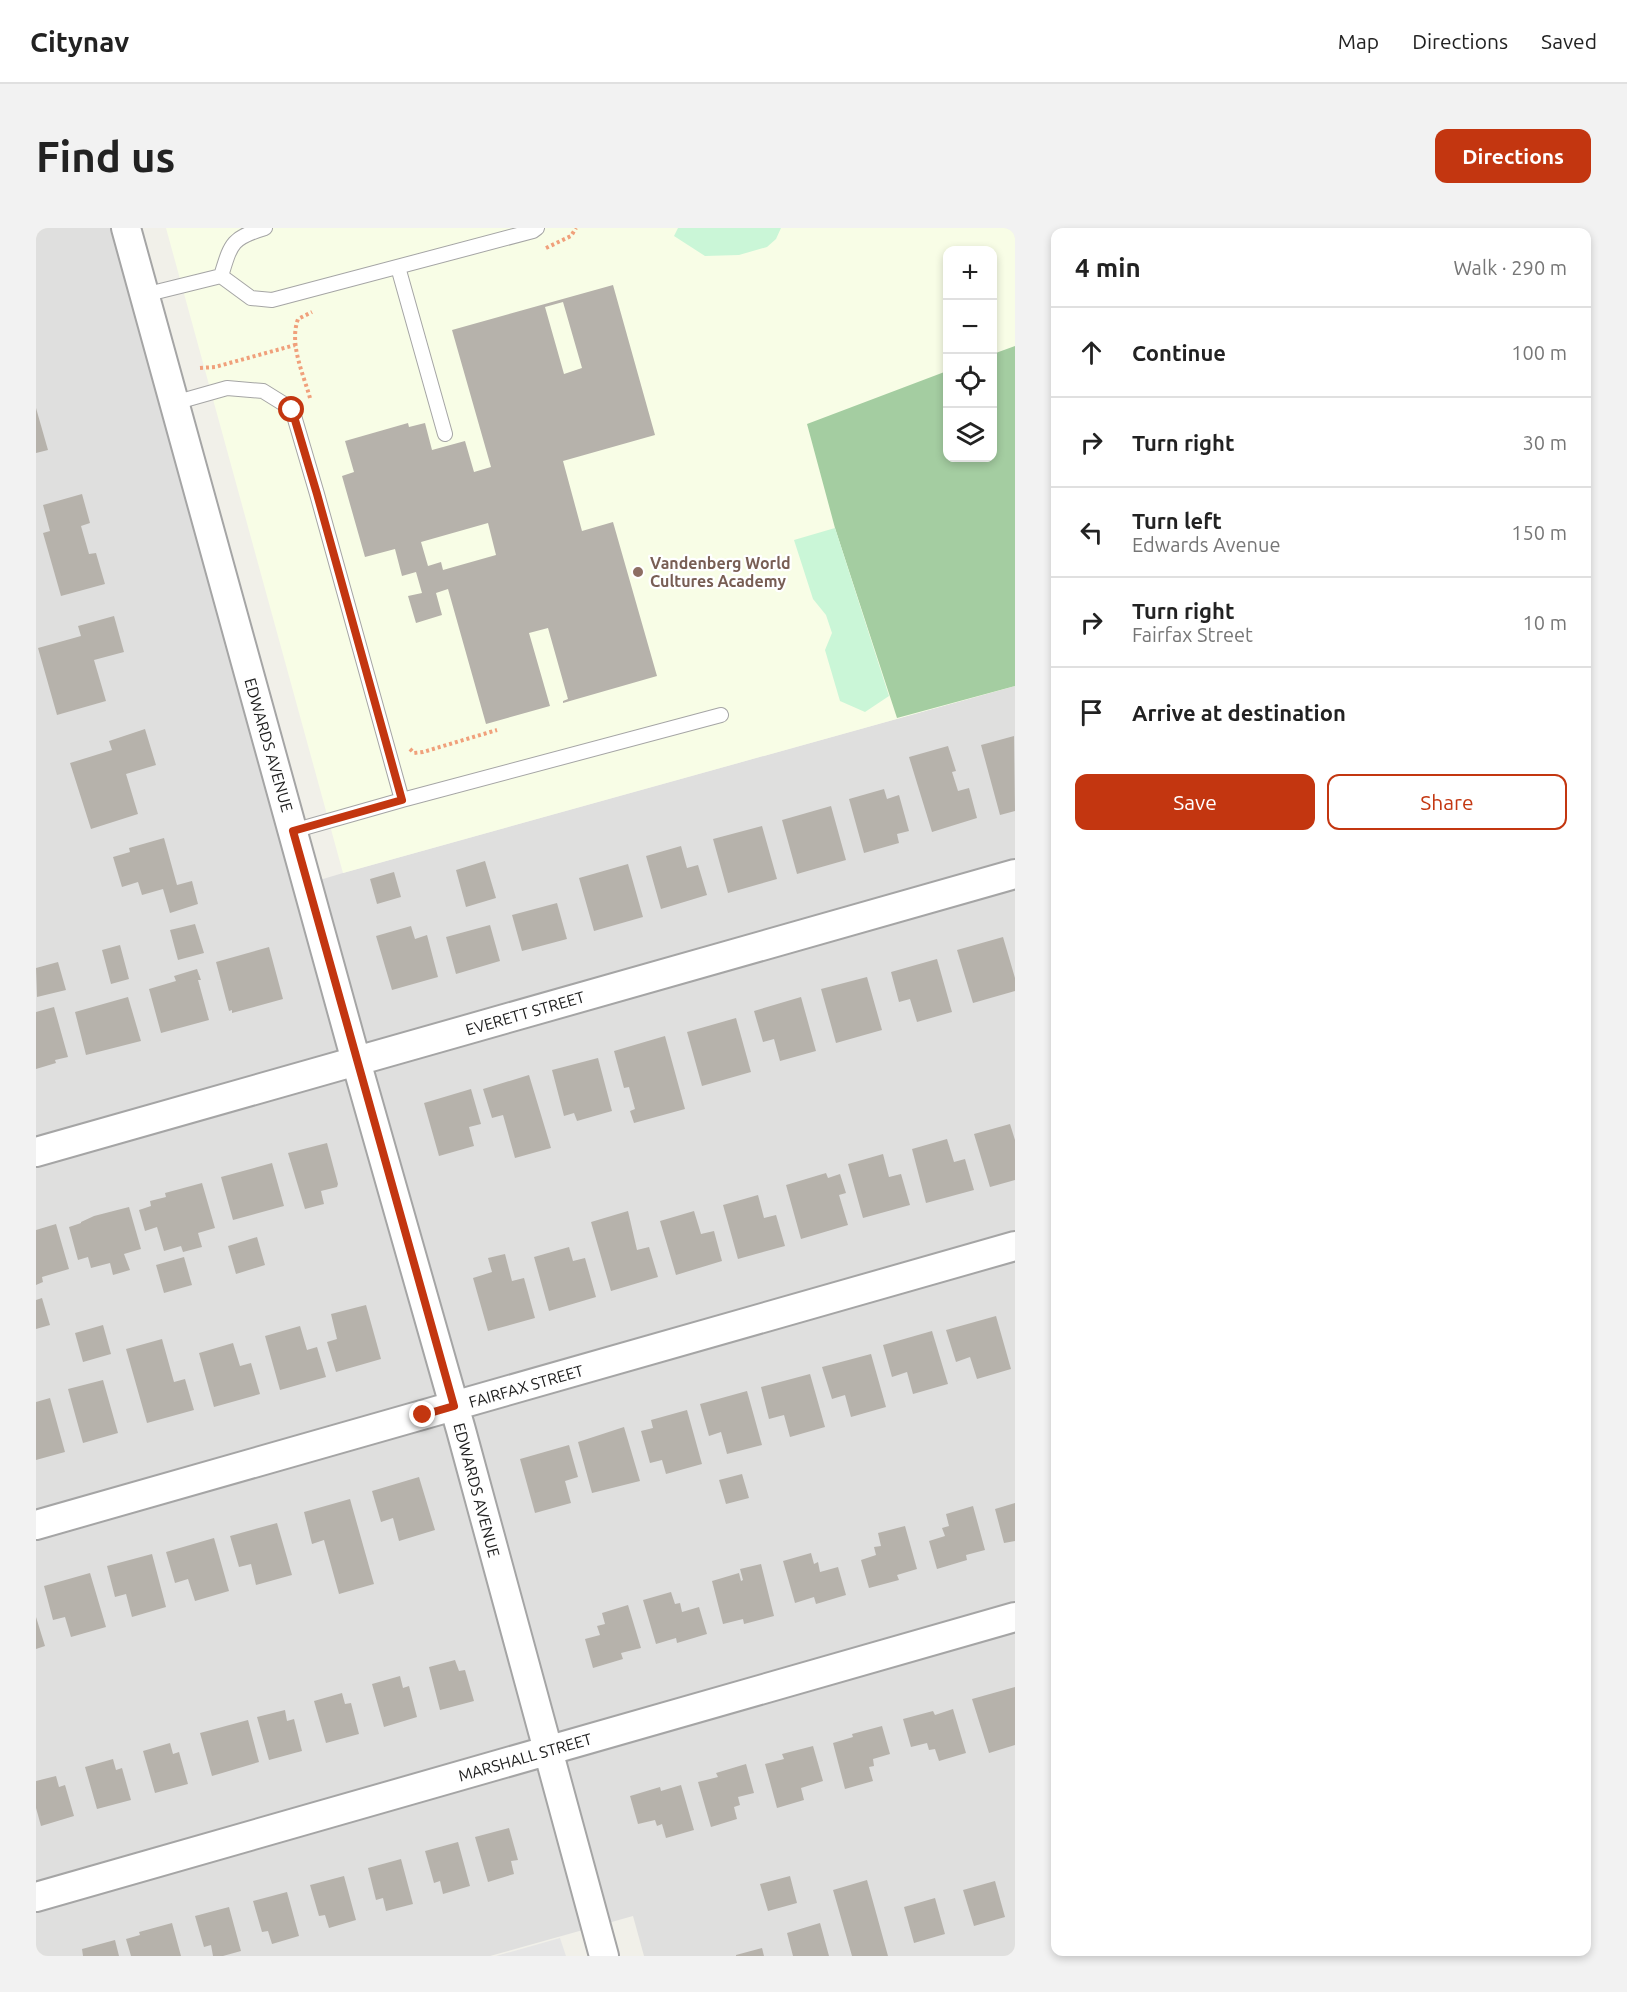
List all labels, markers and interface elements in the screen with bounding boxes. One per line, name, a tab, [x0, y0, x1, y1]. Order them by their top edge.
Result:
text: Citynav	[30, 26, 129, 57]
text: Map	[1338, 29, 1379, 53]
text: Directions	[1412, 29, 1508, 53]
text: Saved	[1541, 29, 1597, 53]
button: Directions	[1435, 129, 1591, 183]
text: Find us	[36, 133, 175, 180]
map controls	[943, 246, 997, 462]
button: +	[943, 246, 997, 300]
text: 4 min	[1075, 253, 1141, 282]
text: Walk · 290 m	[1454, 256, 1567, 279]
button: −	[943, 300, 997, 354]
icon: ahead	[1075, 336, 1108, 369]
text: Continue	[1132, 340, 1226, 365]
text: 100 m	[1511, 341, 1567, 364]
button: locate	[943, 354, 997, 408]
route start	[278, 396, 304, 422]
button: layers	[943, 408, 997, 462]
icon: right	[1075, 426, 1108, 459]
text: Turn right	[1132, 430, 1234, 455]
text: 30 m	[1523, 431, 1567, 454]
text: Turn left	[1132, 508, 1222, 533]
icon: left	[1075, 516, 1108, 549]
text: 150 m	[1511, 521, 1567, 544]
text: Edwards Avenue	[1132, 533, 1280, 556]
place label: Vandenberg World Cultures Academy	[650, 554, 791, 590]
marker: Vandenberg World Cultures Academy	[631, 565, 645, 579]
text: Turn right	[1132, 598, 1234, 623]
icon: right	[1075, 606, 1108, 639]
text: 10 m	[1523, 611, 1567, 634]
text: Fairfax Street	[1132, 623, 1253, 646]
street label: EDWARDS AVENUE	[241, 676, 297, 814]
icon: arrive	[1075, 696, 1108, 729]
text: Arrive at destination	[1132, 700, 1346, 725]
button: Save	[1075, 774, 1315, 830]
button: Share	[1327, 774, 1567, 830]
street label: EVERETT STREET	[463, 987, 587, 1039]
street label: FAIRFAX STREET	[467, 1361, 586, 1411]
route end	[409, 1401, 435, 1427]
street label: EDWARDS AVENUE	[450, 1421, 504, 1559]
street label: MARSHALL STREET	[456, 1729, 594, 1785]

